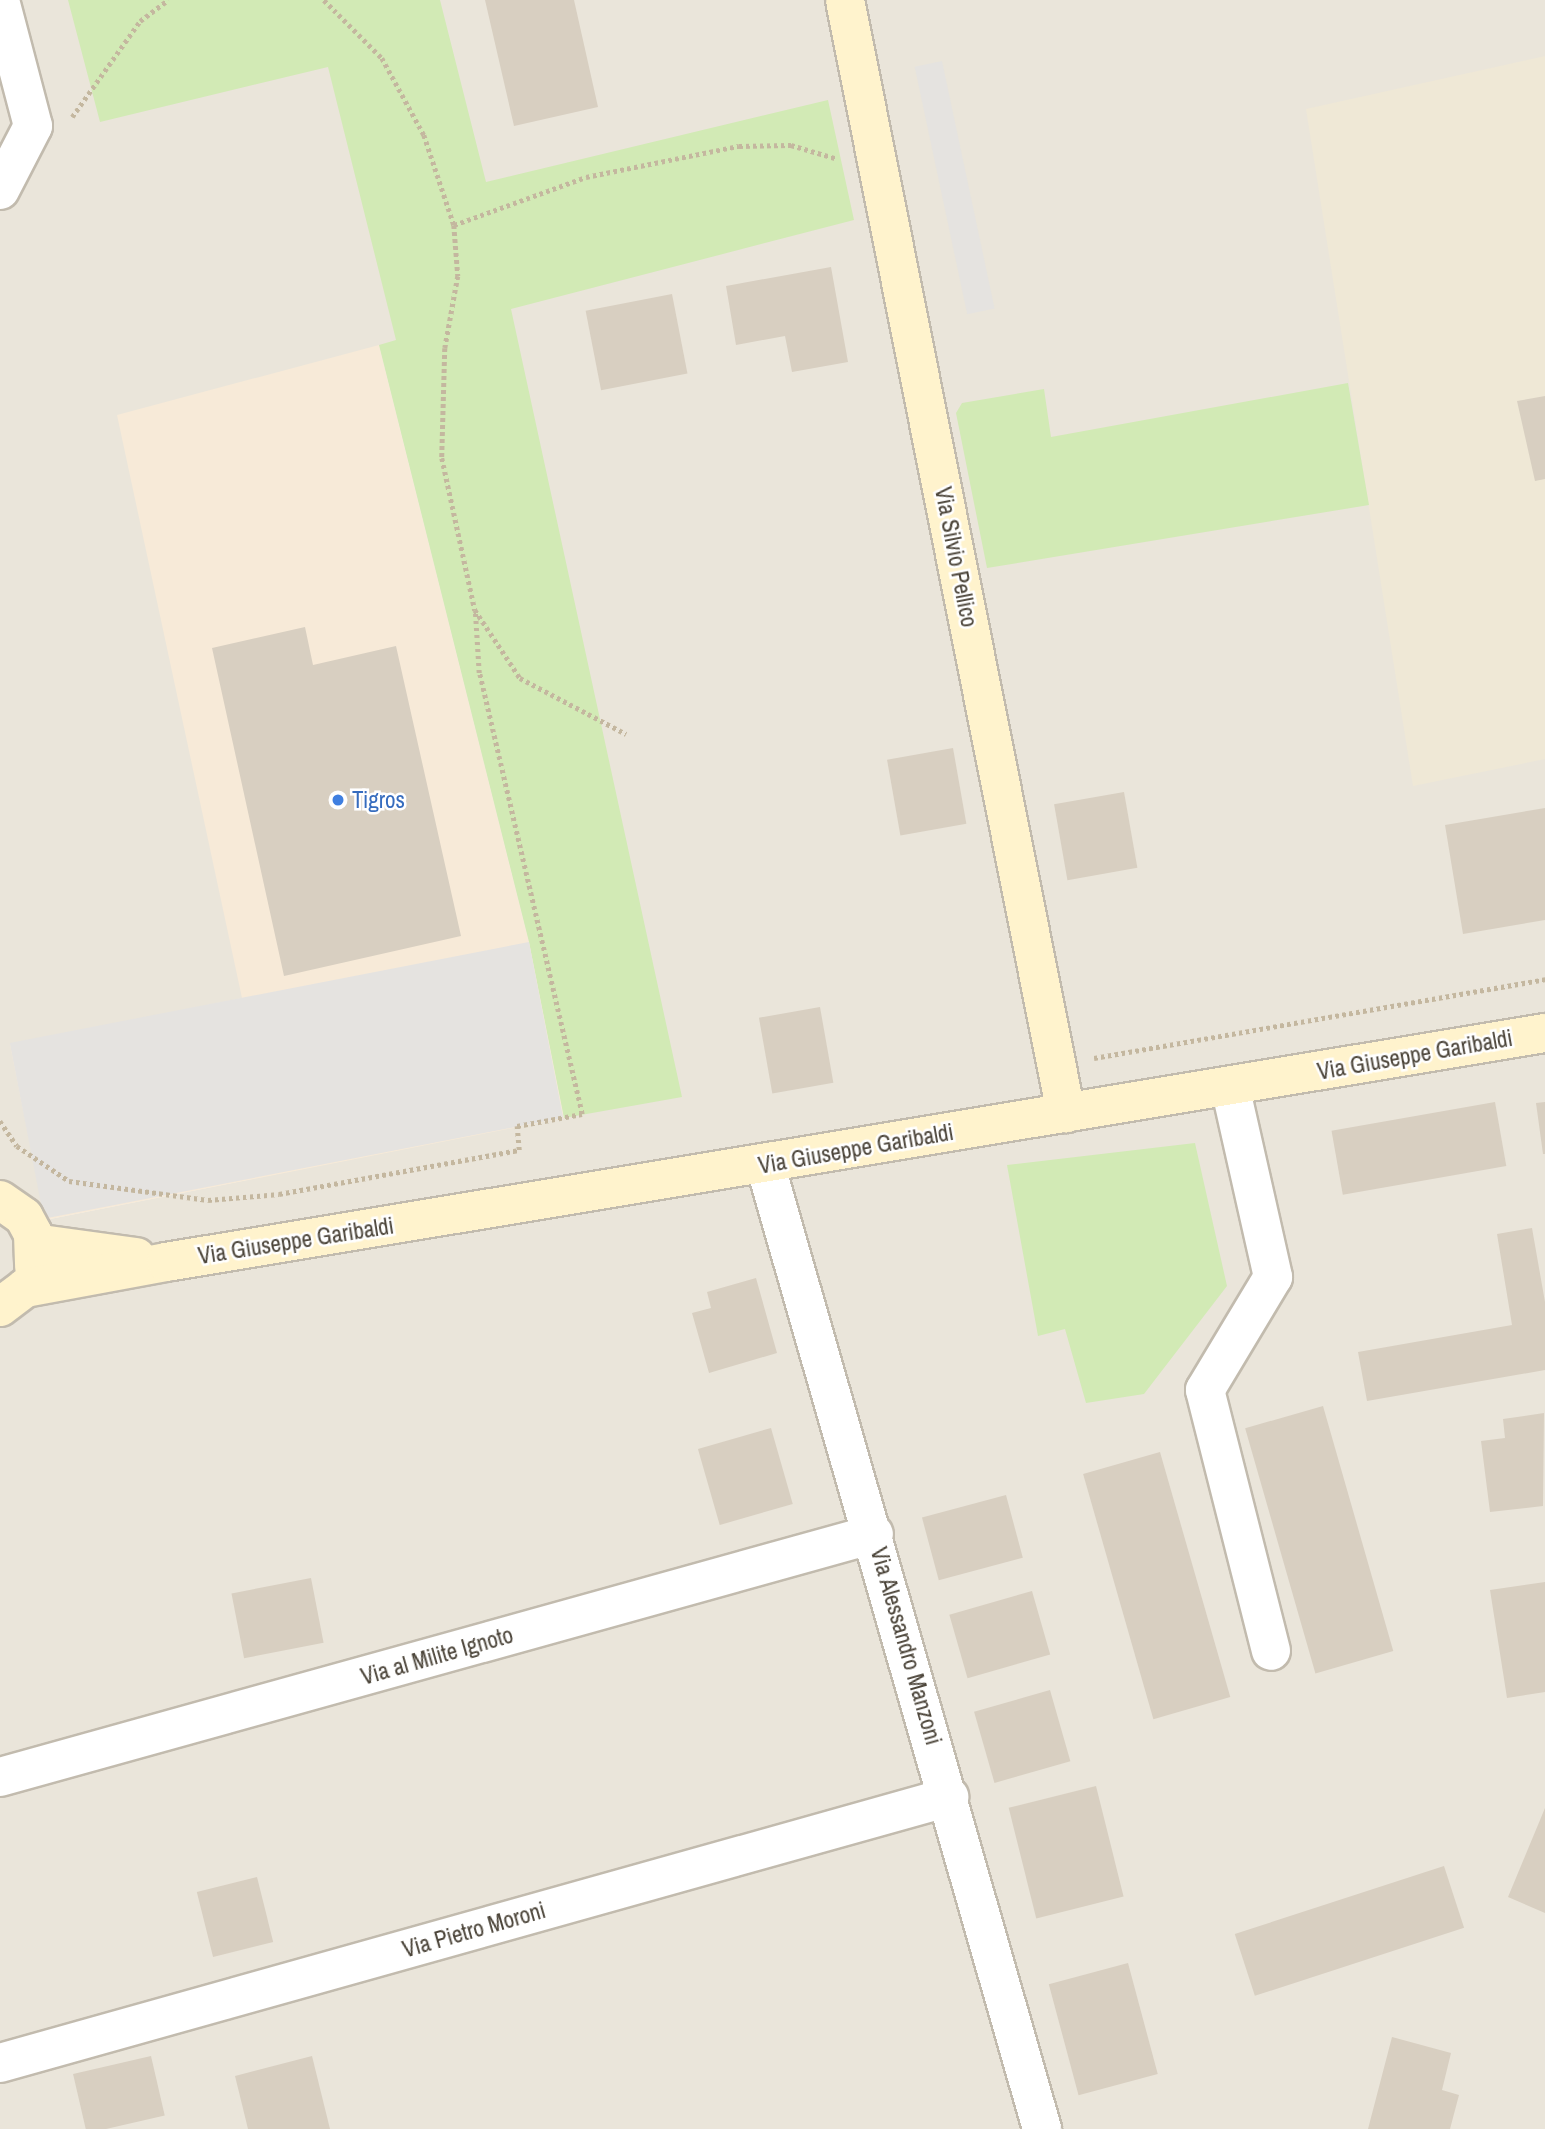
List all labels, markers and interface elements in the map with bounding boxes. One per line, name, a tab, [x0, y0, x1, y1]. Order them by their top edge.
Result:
street label: Via Silvio Pellico	[929, 485, 983, 629]
place label: Tigros	[352, 786, 405, 814]
marker: Tigros	[330, 792, 346, 808]
street label: Via Giuseppe Garibaldi	[1315, 1024, 1515, 1086]
street label: Via Giuseppe Garibaldi	[756, 1118, 956, 1180]
street label: Via Giuseppe Garibaldi	[196, 1212, 396, 1270]
street label: Via Alessandro Manzoni	[864, 1544, 948, 1748]
street label: Via al Milite Ignoto	[358, 1621, 516, 1691]
street label: Via Pietro Moroni	[399, 1896, 549, 1964]

